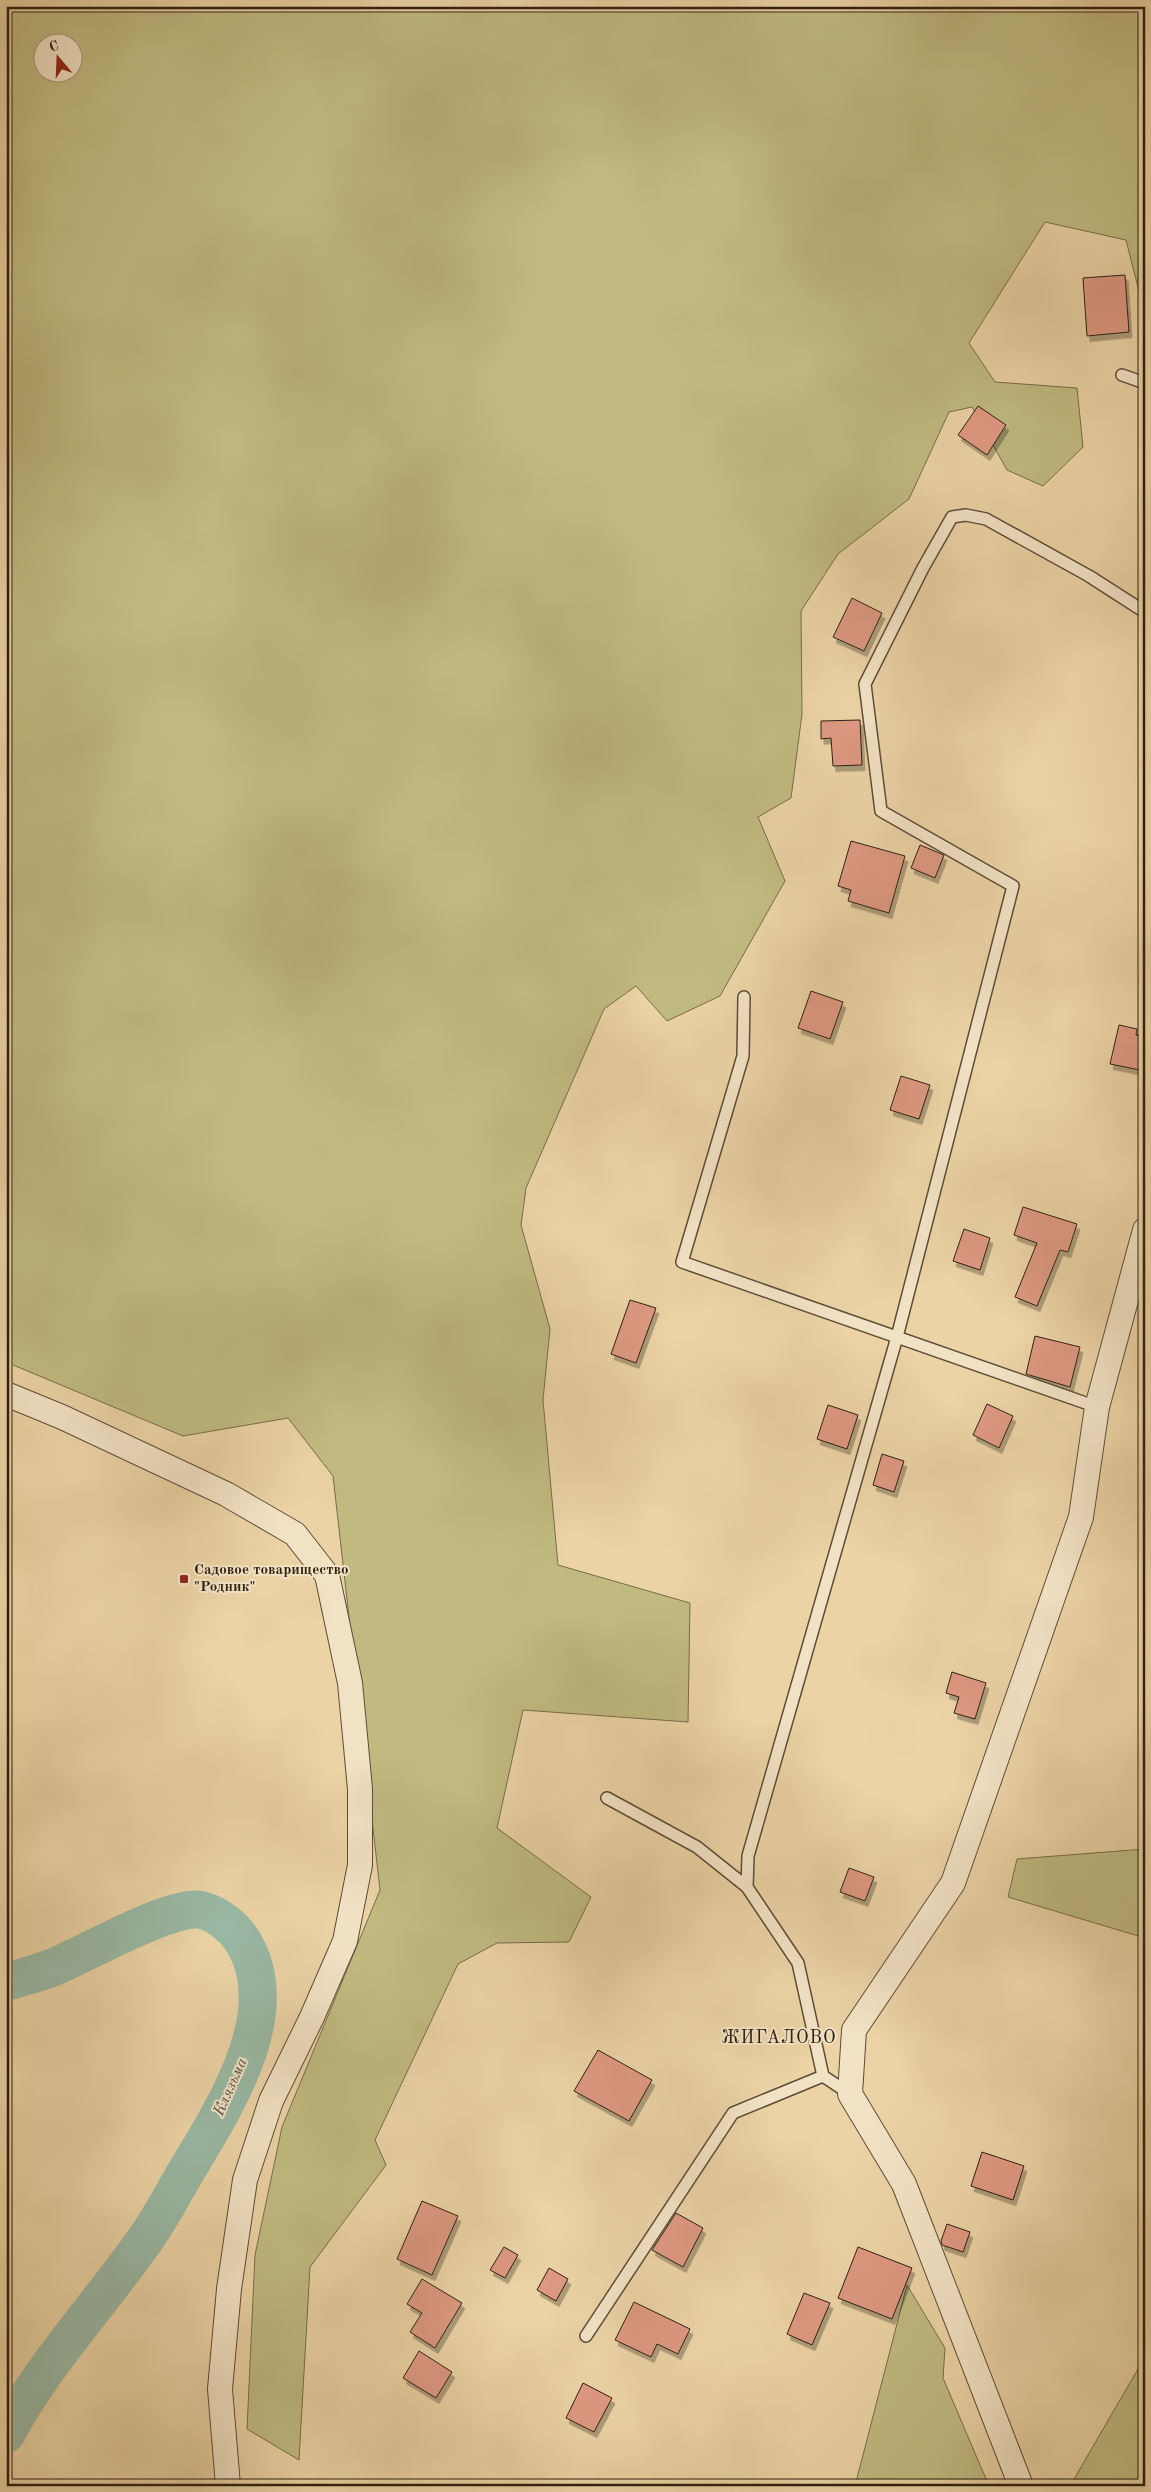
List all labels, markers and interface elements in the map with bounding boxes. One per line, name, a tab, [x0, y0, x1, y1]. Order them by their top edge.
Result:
north arrow	[32, 32, 82, 82]
text: С	[47, 39, 61, 55]
place label: Садовое товарищество "Родник"	[194, 1563, 349, 1595]
marker: Садовое товарищество "Родник"	[178, 1573, 190, 1585]
district label: ЖИГАЛОВО	[721, 2029, 837, 2047]
water label: Клязьма	[211, 2055, 251, 2119]

